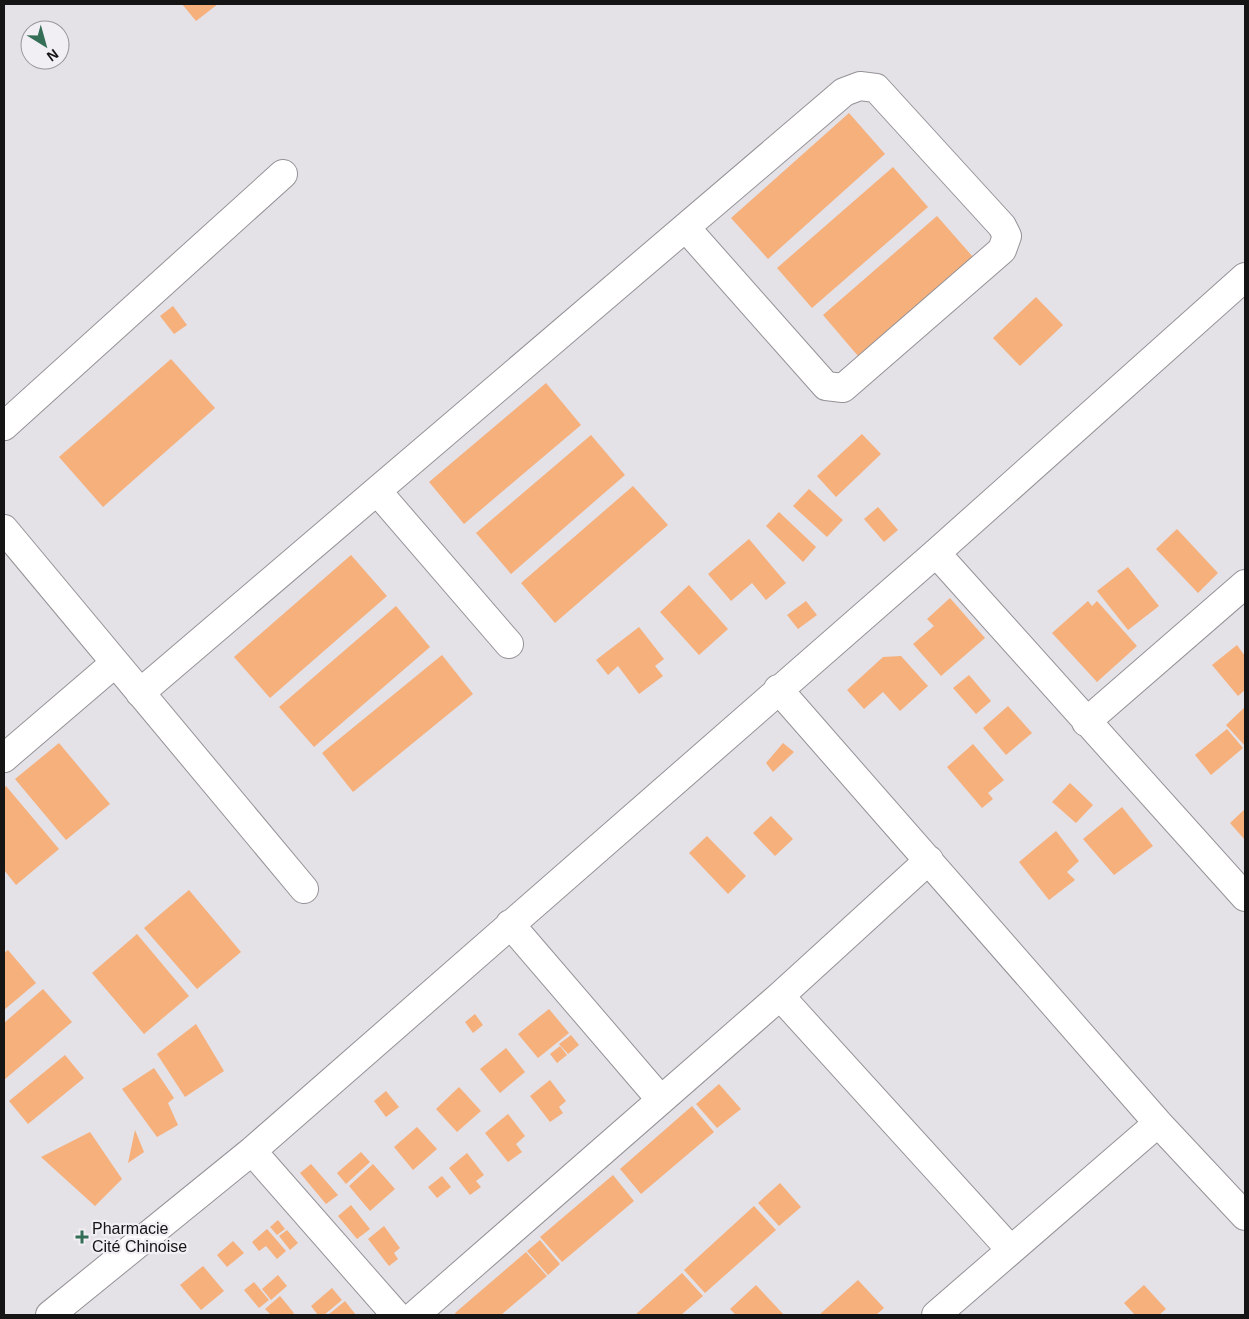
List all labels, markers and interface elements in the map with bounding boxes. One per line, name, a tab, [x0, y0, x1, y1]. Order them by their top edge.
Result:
north arrow	[20, 20, 70, 70]
text: N	[44, 46, 62, 65]
place label: Pharmacie Cité Chinoise	[92, 1220, 187, 1255]
marker: Pharmacie Cité Chinoise	[76, 1231, 88, 1243]

